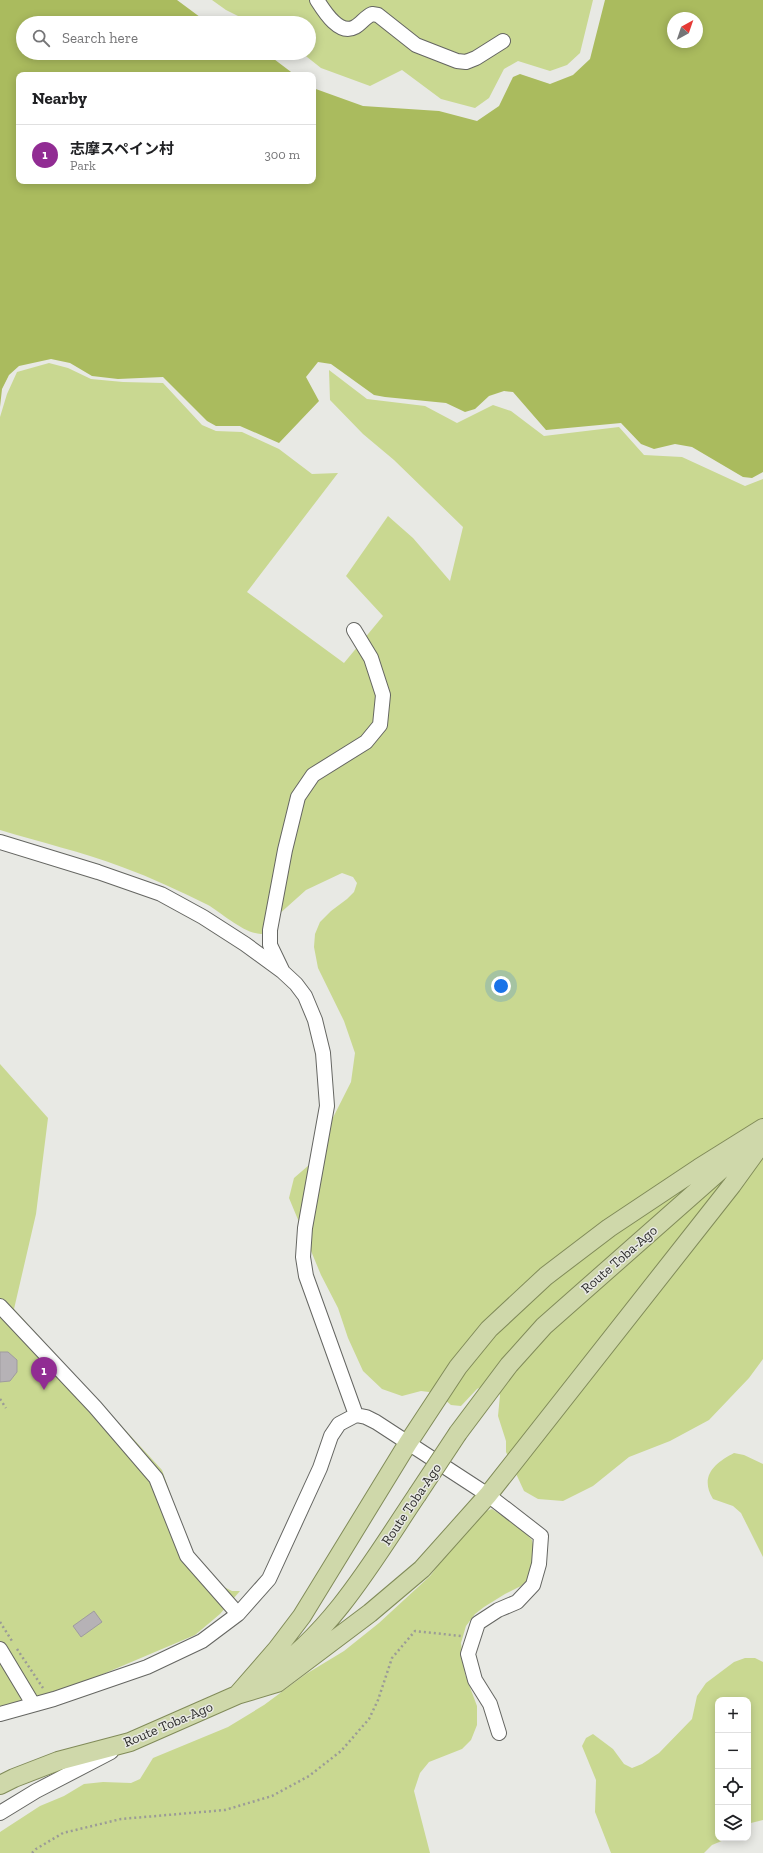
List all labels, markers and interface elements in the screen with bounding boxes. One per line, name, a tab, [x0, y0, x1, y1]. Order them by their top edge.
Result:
north arrow	[667, 12, 703, 48]
search box	[16, 16, 316, 60]
icon: search	[30, 27, 52, 49]
text: Search here	[62, 29, 138, 47]
text: Nearby	[32, 88, 87, 108]
text: 志摩スペイン村	[70, 140, 174, 158]
text: 1	[42, 147, 48, 162]
text: 300 m	[264, 147, 300, 162]
text: Park	[70, 158, 96, 173]
your location	[491, 976, 511, 996]
street label: Route Toba-Ago	[578, 1222, 661, 1297]
pin: 1	[31, 1357, 57, 1390]
street label: Route Toba-Ago	[378, 1460, 445, 1549]
map controls	[715, 1697, 751, 1841]
button: +	[715, 1697, 751, 1733]
street label: Route Toba-Ago	[121, 1698, 215, 1751]
button: −	[715, 1733, 751, 1769]
button: locate	[715, 1769, 751, 1805]
button: layers	[715, 1805, 751, 1841]

